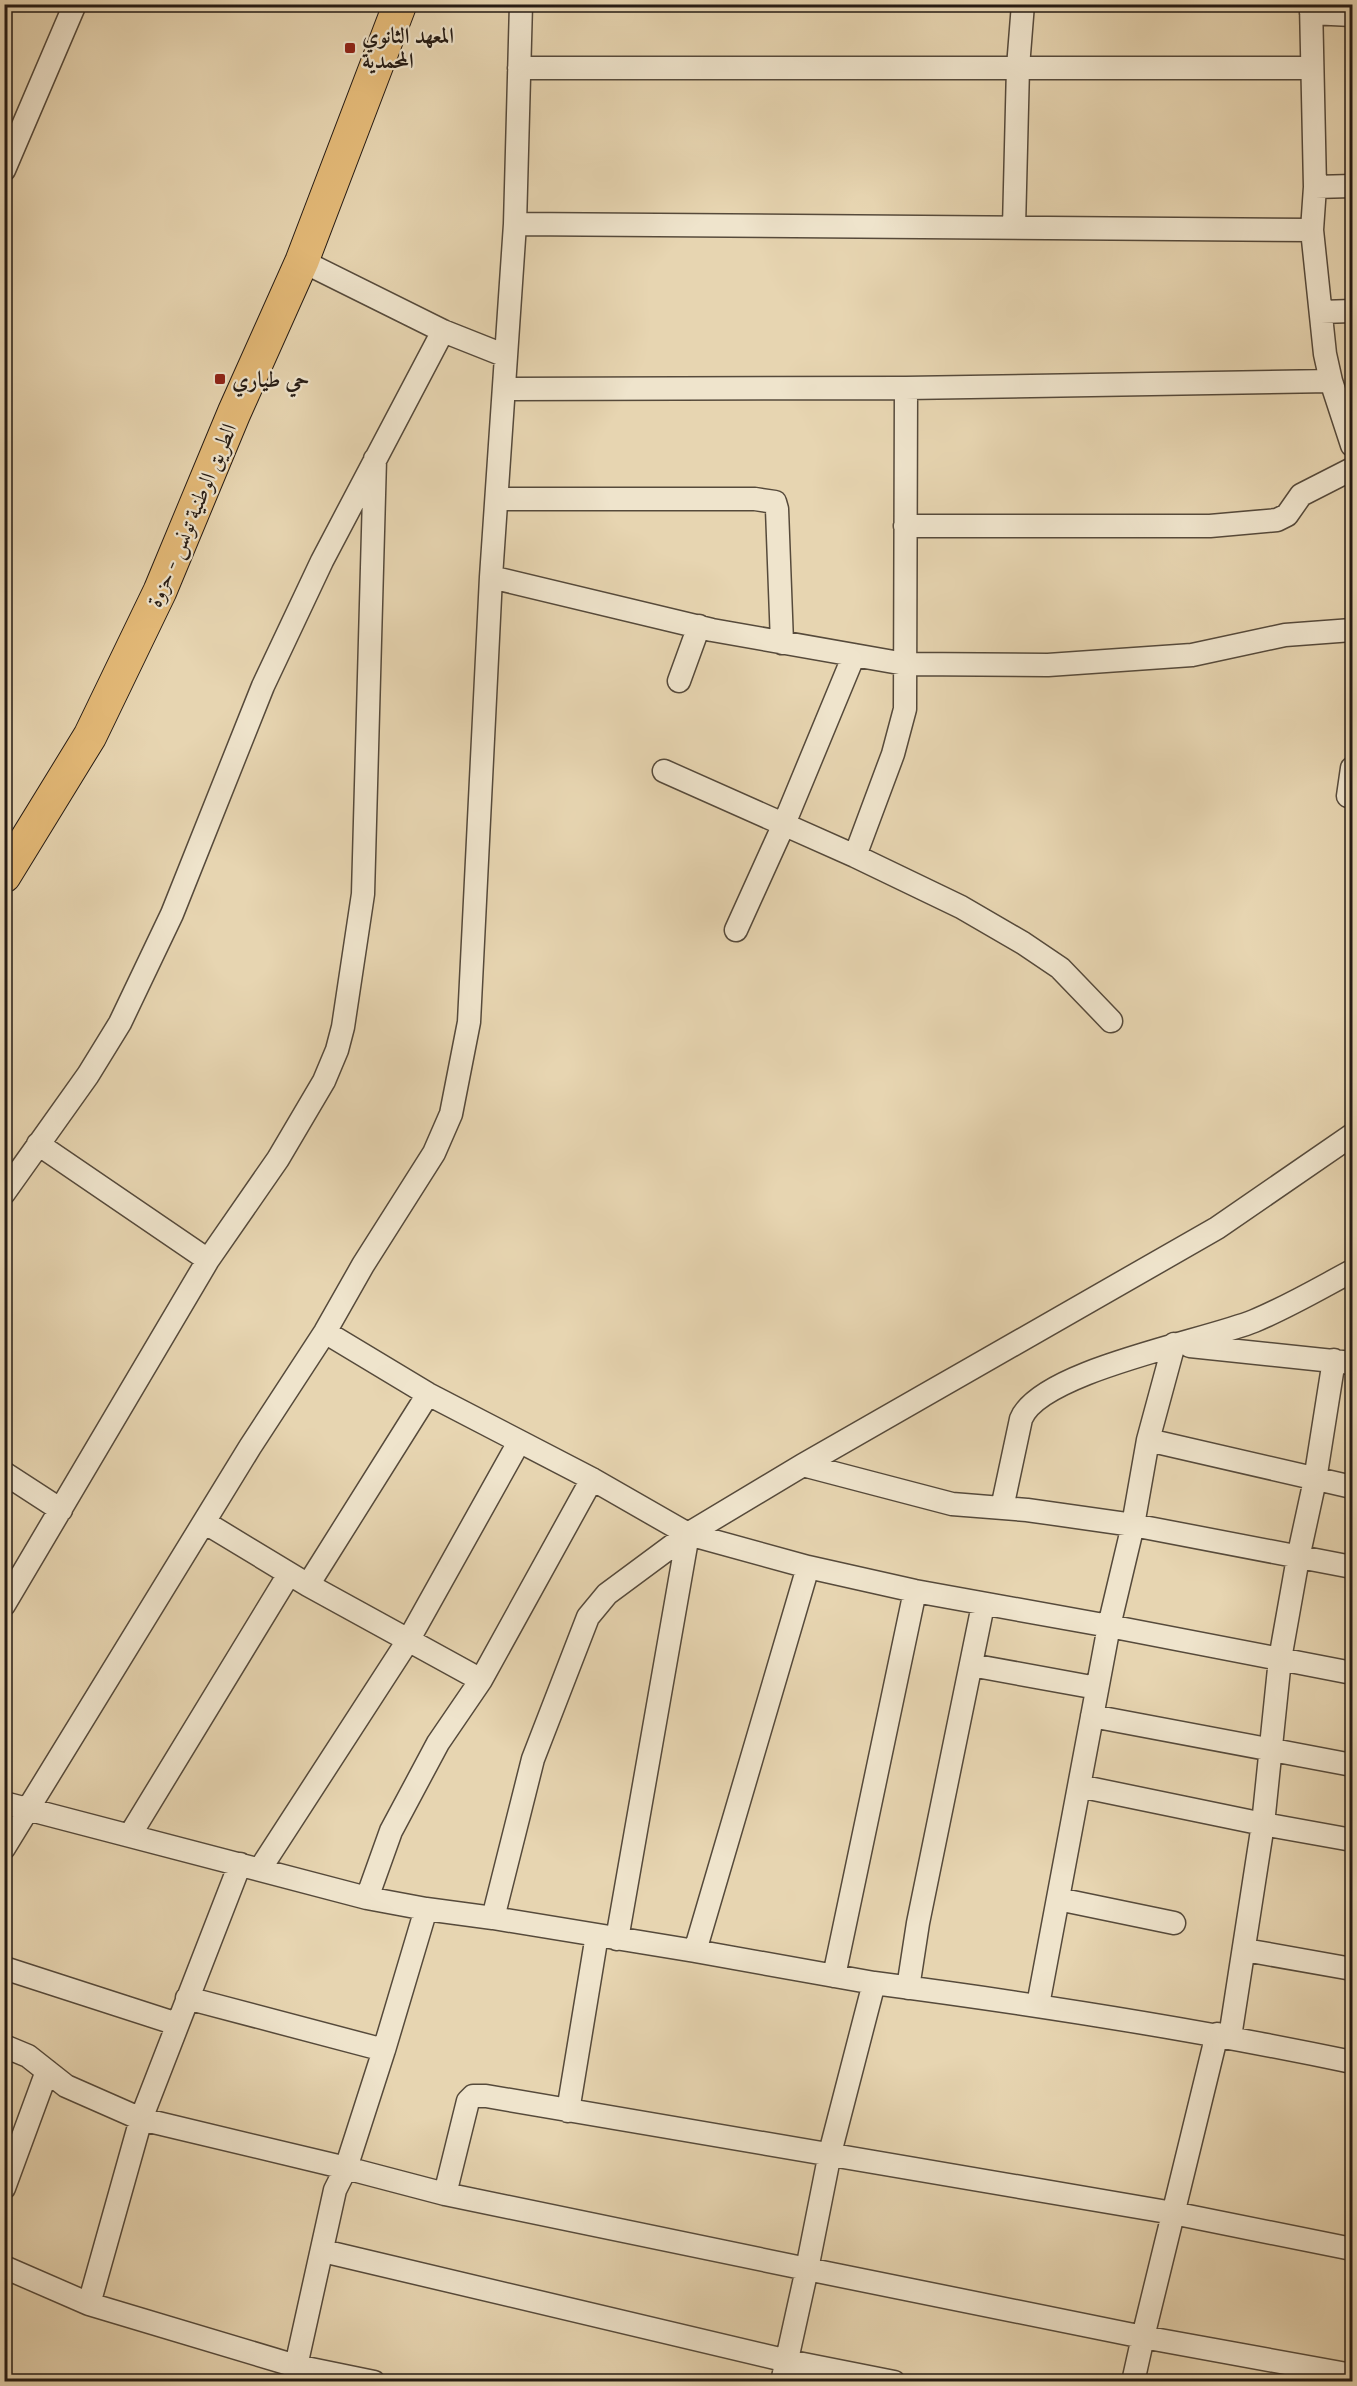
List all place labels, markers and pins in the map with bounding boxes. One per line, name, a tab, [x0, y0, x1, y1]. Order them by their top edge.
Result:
place label: المعهد الثانوي المحمدية	[362, 19, 454, 76]
marker: المعهد الثانوي المحمدية	[343, 41, 357, 55]
place label: حي طياري	[232, 363, 309, 398]
marker: حي طياري	[213, 372, 227, 386]

